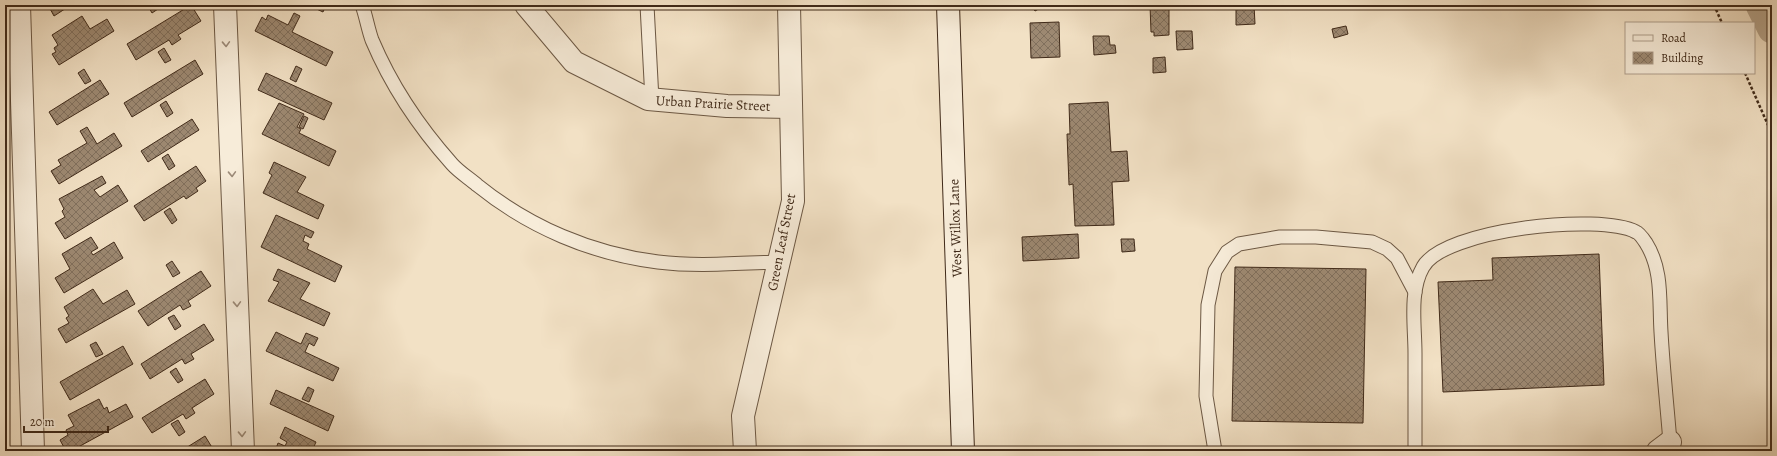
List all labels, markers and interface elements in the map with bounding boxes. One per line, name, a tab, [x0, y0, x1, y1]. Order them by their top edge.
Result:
legend	[1625, 22, 1755, 74]
text: Road	[1661, 30, 1687, 46]
one-way arrow	[222, 41, 231, 47]
text: Building	[1661, 50, 1703, 66]
street label: Urban Prairie Street	[655, 91, 771, 116]
one-way arrow	[227, 171, 236, 177]
street label: West Willox Lane	[944, 179, 967, 278]
street label: Green Leaf Street	[763, 191, 800, 292]
one-way arrow	[233, 301, 241, 307]
scale bar	[24, 408, 108, 434]
text: 20 m	[30, 414, 54, 430]
one-way arrow	[238, 431, 247, 437]

